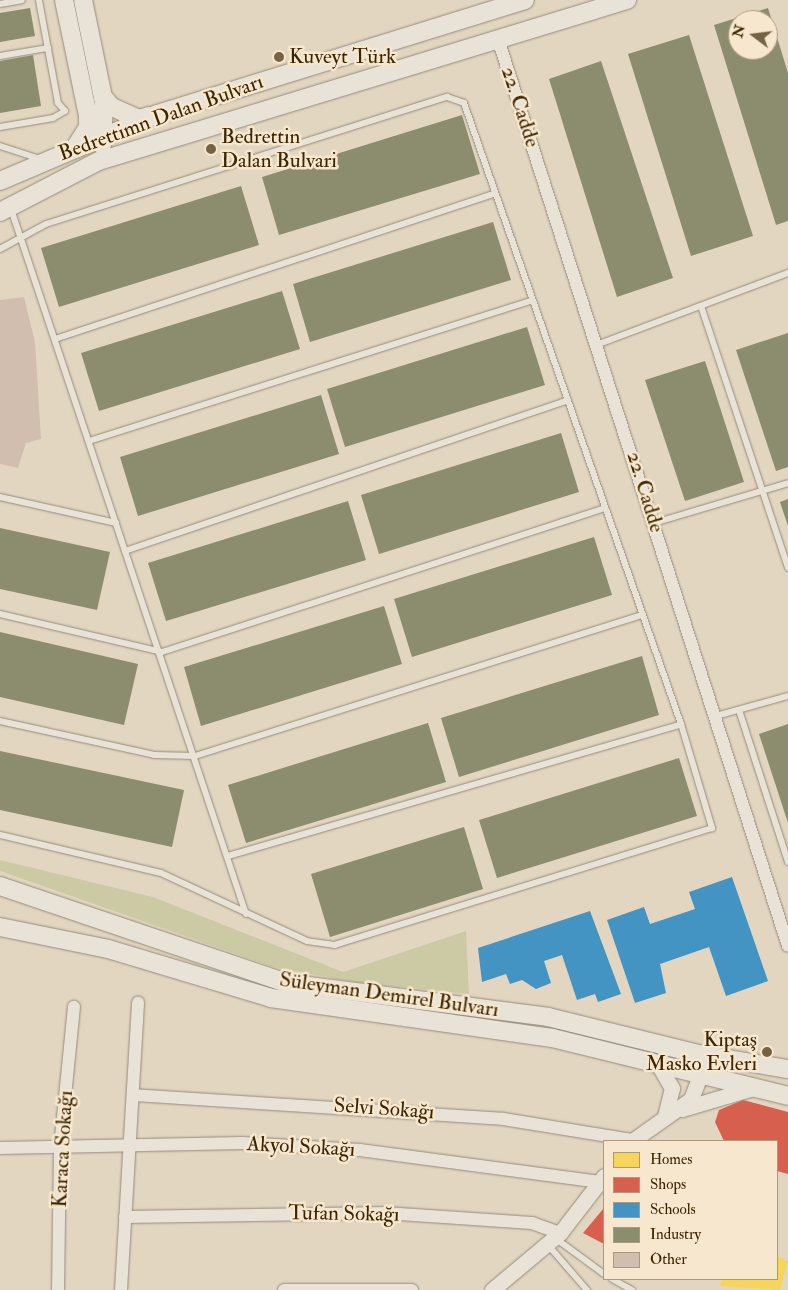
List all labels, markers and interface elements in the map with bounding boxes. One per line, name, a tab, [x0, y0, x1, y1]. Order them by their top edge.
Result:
north arrow	[728, 10, 778, 60]
text: N	[729, 23, 749, 40]
place label: Kuveyt Türk	[289, 44, 396, 70]
marker: Kuveyt Türk	[273, 51, 285, 63]
street label: 22. Cadde	[495, 64, 545, 150]
street label: Bedrettimn Dalan Bulvarı	[55, 69, 267, 167]
place label: Bedrettin Dalan Bulvari	[221, 124, 337, 174]
marker: Bedrettin Dalan Bulvari	[205, 143, 217, 155]
street label: 22. Cadde	[621, 449, 669, 535]
street label: Süleyman Demirel Bulvarı	[278, 967, 500, 1023]
place label: Kiptaş Masko Evleri	[646, 1027, 757, 1077]
marker: Kiptaş Masko Evleri	[761, 1046, 773, 1058]
street label: Karaca Sokağı	[47, 1090, 79, 1208]
street label: Selvi Sokağı	[333, 1093, 435, 1125]
street label: Akyol Sokağı	[246, 1132, 356, 1162]
legend	[603, 1140, 778, 1280]
text: Homes	[650, 1150, 692, 1169]
text: Shops	[650, 1175, 686, 1194]
street label: Tufan Sokağı	[288, 1200, 400, 1228]
text: Schools	[650, 1200, 696, 1219]
text: Industry	[650, 1225, 701, 1244]
text: Other	[650, 1250, 687, 1269]

